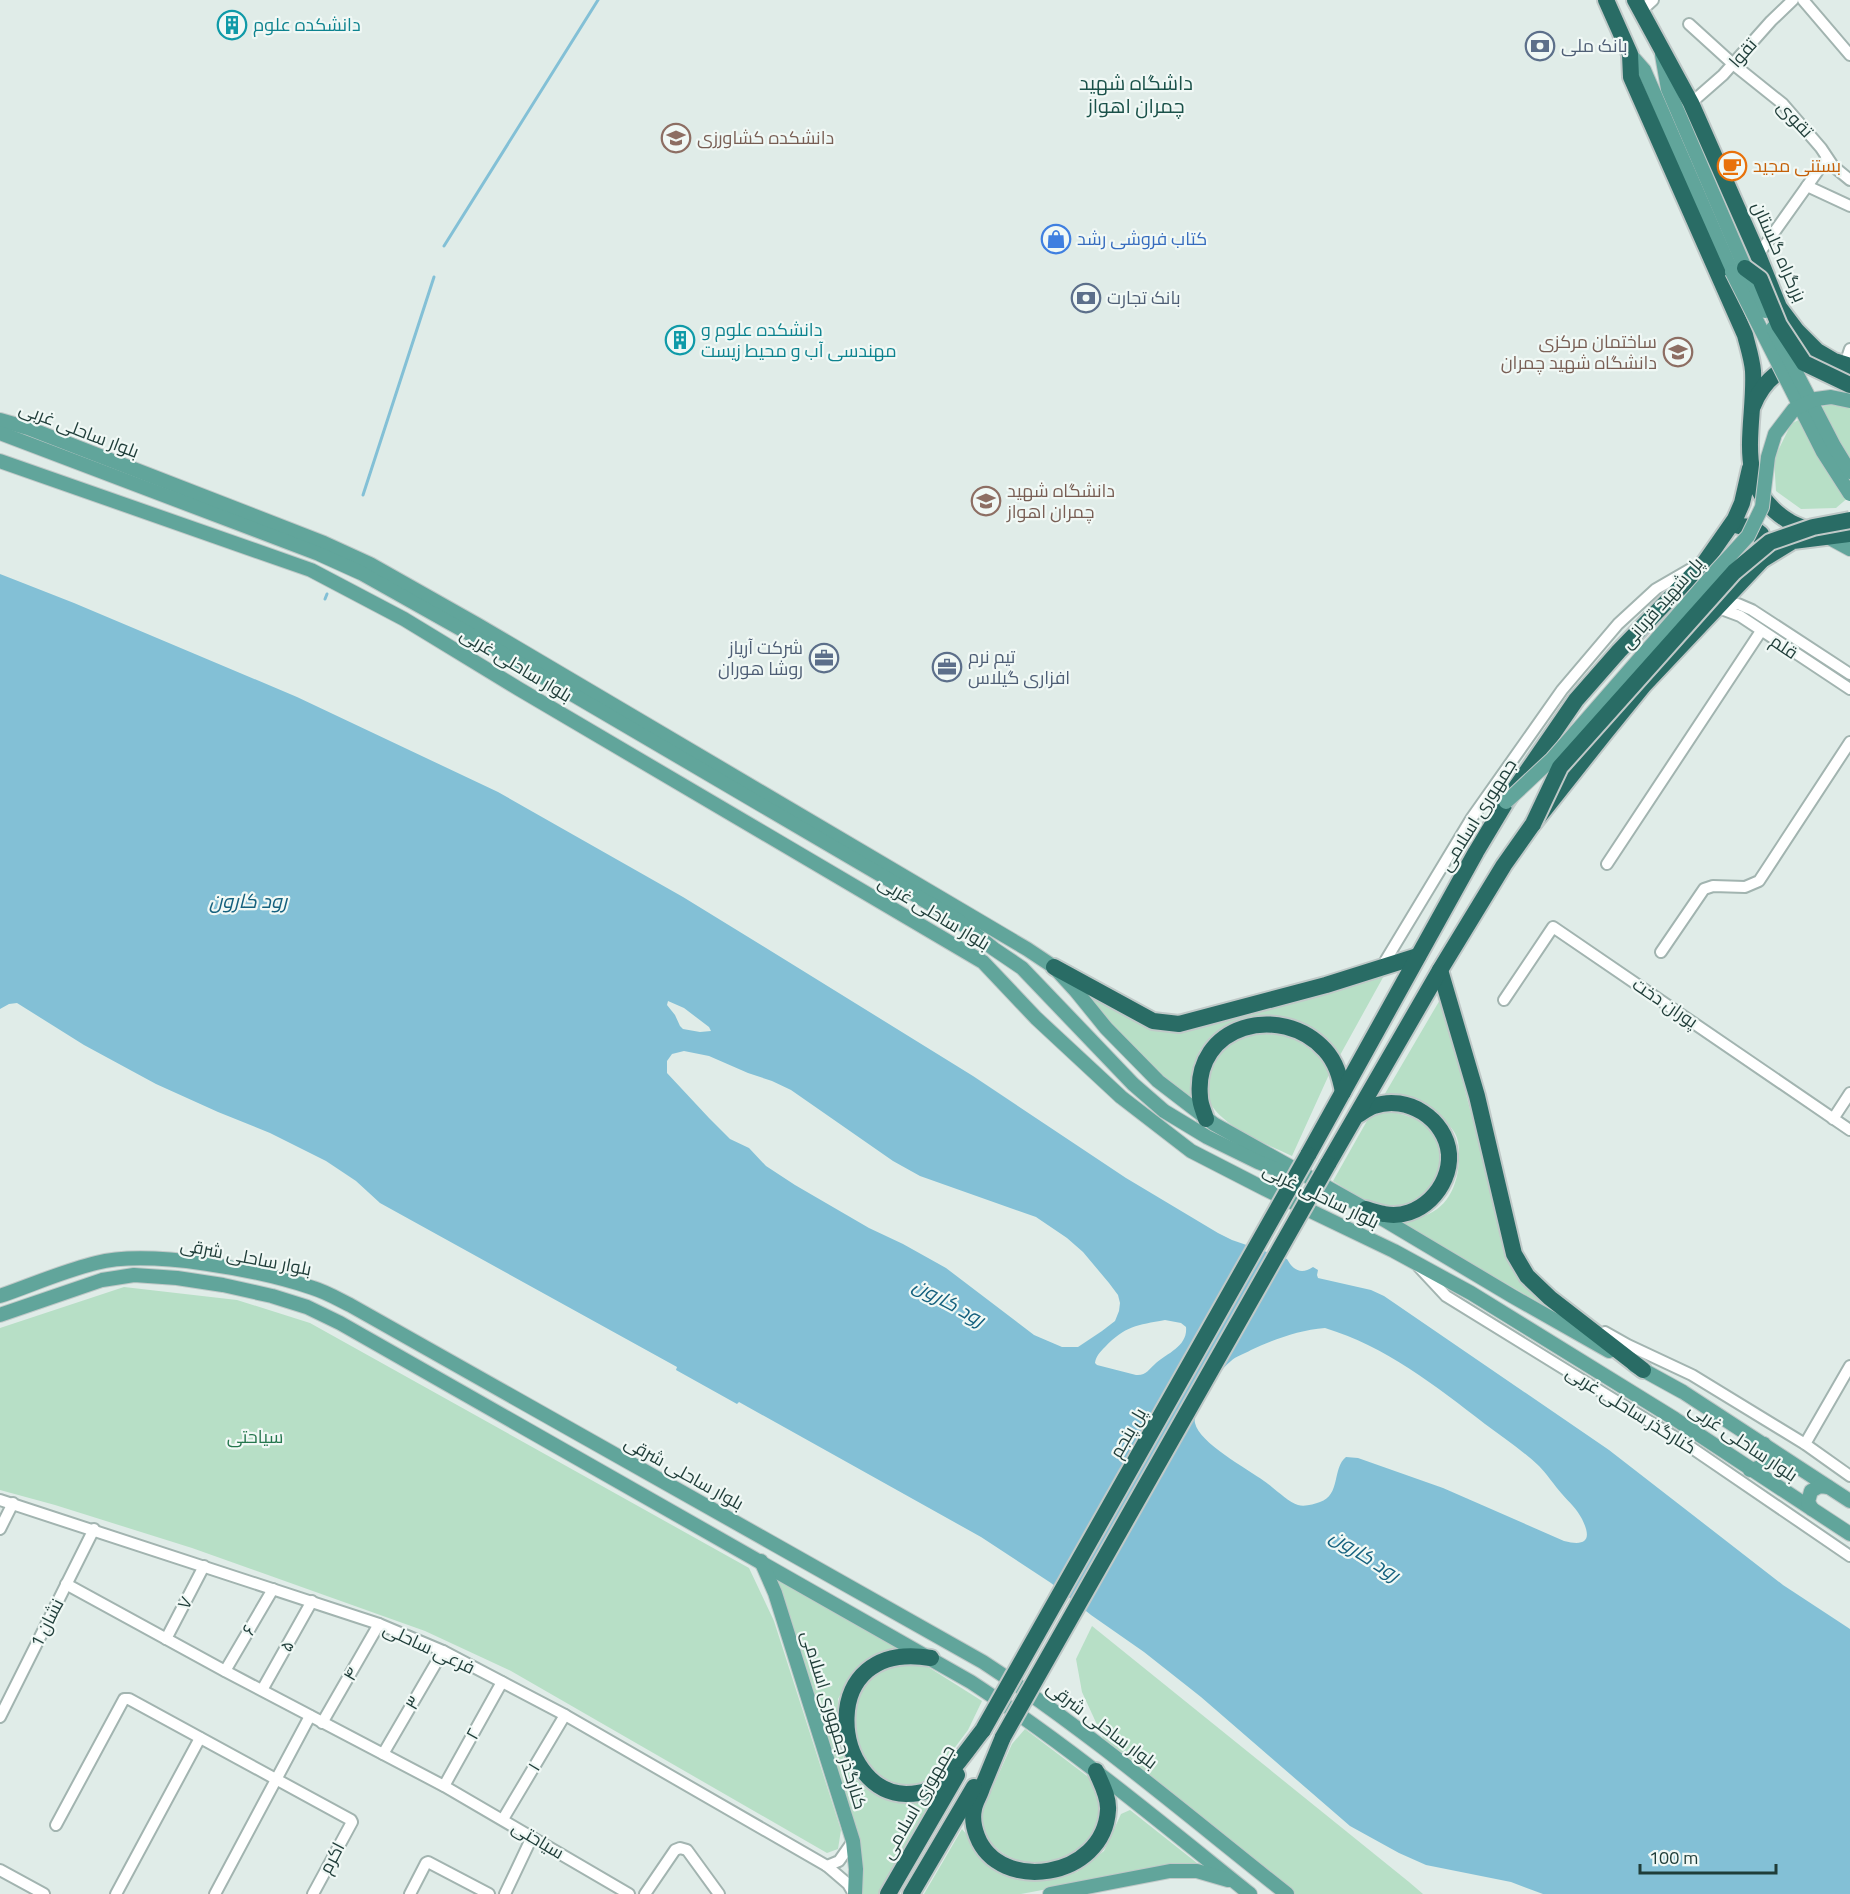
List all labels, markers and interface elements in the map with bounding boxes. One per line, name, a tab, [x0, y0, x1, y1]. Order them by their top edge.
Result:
building icon: دانشکده علوم	[216, 9, 248, 41]
place label: دانشکده علوم	[253, 11, 361, 38]
bank icon: بانک ملی	[1524, 30, 1556, 62]
place label: بانک ملی	[1561, 32, 1628, 59]
street label: تقوا	[1722, 32, 1763, 73]
district label: داشگاه شهید چمران اهواز	[1079, 67, 1193, 121]
street label: تقوی	[1771, 94, 1820, 144]
school or university icon: دانشکده کشاورزی	[660, 122, 692, 154]
place label: دانشکده کشاورزی	[697, 124, 834, 151]
cafe icon: بستنی مجید	[1716, 150, 1748, 182]
place label: بستنی مجید	[1753, 152, 1841, 179]
street label: بزرگراه گلستان	[1745, 197, 1814, 306]
shop icon: کتاب فروشی رشد	[1040, 223, 1072, 255]
place label: کتاب فروشی رشد	[1077, 225, 1207, 252]
bank icon: بانک تجارت	[1070, 282, 1102, 314]
place label: بانک تجارت	[1107, 284, 1181, 311]
place label: دانشکده علوم و مهندسی آب و محیط زیست	[701, 316, 897, 364]
building icon: دانشکده علوم و مهندسی آب و محیط زیست	[664, 324, 696, 356]
place label: ساختمان مرکزی دانشگاه شهید چمران	[1501, 328, 1657, 376]
school or university icon: ساختمان مرکزی دانشگاه شهید چمران	[1662, 336, 1694, 368]
street label: بلوار ساحلی غربی	[15, 394, 143, 465]
place label: دانشگاه شهید چمران اهواز	[1006, 477, 1115, 525]
school or university icon: دانشگاه شهید چمران اهواز	[970, 485, 1002, 517]
street label: پل شهید قربانی	[1614, 551, 1709, 655]
street label: بلوار ساحلی غربی	[455, 620, 577, 709]
street label: قلم	[1765, 627, 1804, 666]
place label: شرکت آریاز روشا هوران	[718, 634, 803, 682]
office icon: شرکت آریاز روشا هوران	[808, 642, 840, 674]
place label: تیم نرم افزاری گیلاس	[968, 643, 1070, 691]
office icon: تیم نرم افزاری گیلاس	[931, 651, 963, 683]
street label: جمهوری اسلامی	[1432, 753, 1523, 876]
street label: بلوار ساحلی غربی	[873, 868, 995, 957]
water label: رود کارون	[209, 885, 289, 916]
street label: پوران دخت	[1627, 971, 1704, 1035]
street label: بلوار ساحلی غربی	[1258, 1156, 1384, 1235]
street label: بلوار ساحلی شرقی	[178, 1231, 314, 1282]
water label: رود کارون	[908, 1269, 992, 1335]
street label: کنارگذر ساحلی غربی	[1561, 1359, 1702, 1461]
street label: بلوار ساحلی غربی	[1683, 1395, 1803, 1488]
street label: پل پنجم	[1102, 1402, 1153, 1463]
park label: سیاحتی	[227, 1423, 283, 1450]
street label: بلوار ساحلی شرقی	[619, 1428, 749, 1517]
water label: رود کارون	[1324, 1520, 1408, 1590]
street label: ۷	[170, 1591, 199, 1614]
street label: نشان 1	[23, 1594, 70, 1652]
street label: فرعی ساحلی	[379, 1615, 480, 1681]
street label: ۶	[235, 1619, 262, 1640]
street label: کنارگذر جمهوری اسلامی	[794, 1627, 875, 1813]
street label: ۵	[272, 1635, 301, 1657]
street label: ۴	[336, 1662, 365, 1686]
street label: بلوار ساحلی شرقی	[1041, 1674, 1164, 1775]
street label: ۳	[398, 1691, 427, 1715]
street label: ۲	[458, 1723, 487, 1744]
street label: جمهوری اسلامی	[874, 1739, 961, 1864]
street label: ۱	[521, 1757, 547, 1776]
street label: سیاحتی	[507, 1813, 570, 1866]
street label: اکرم	[312, 1837, 351, 1879]
scale bar	[1640, 1837, 1776, 1875]
text: 100 m	[1649, 1844, 1698, 1871]

